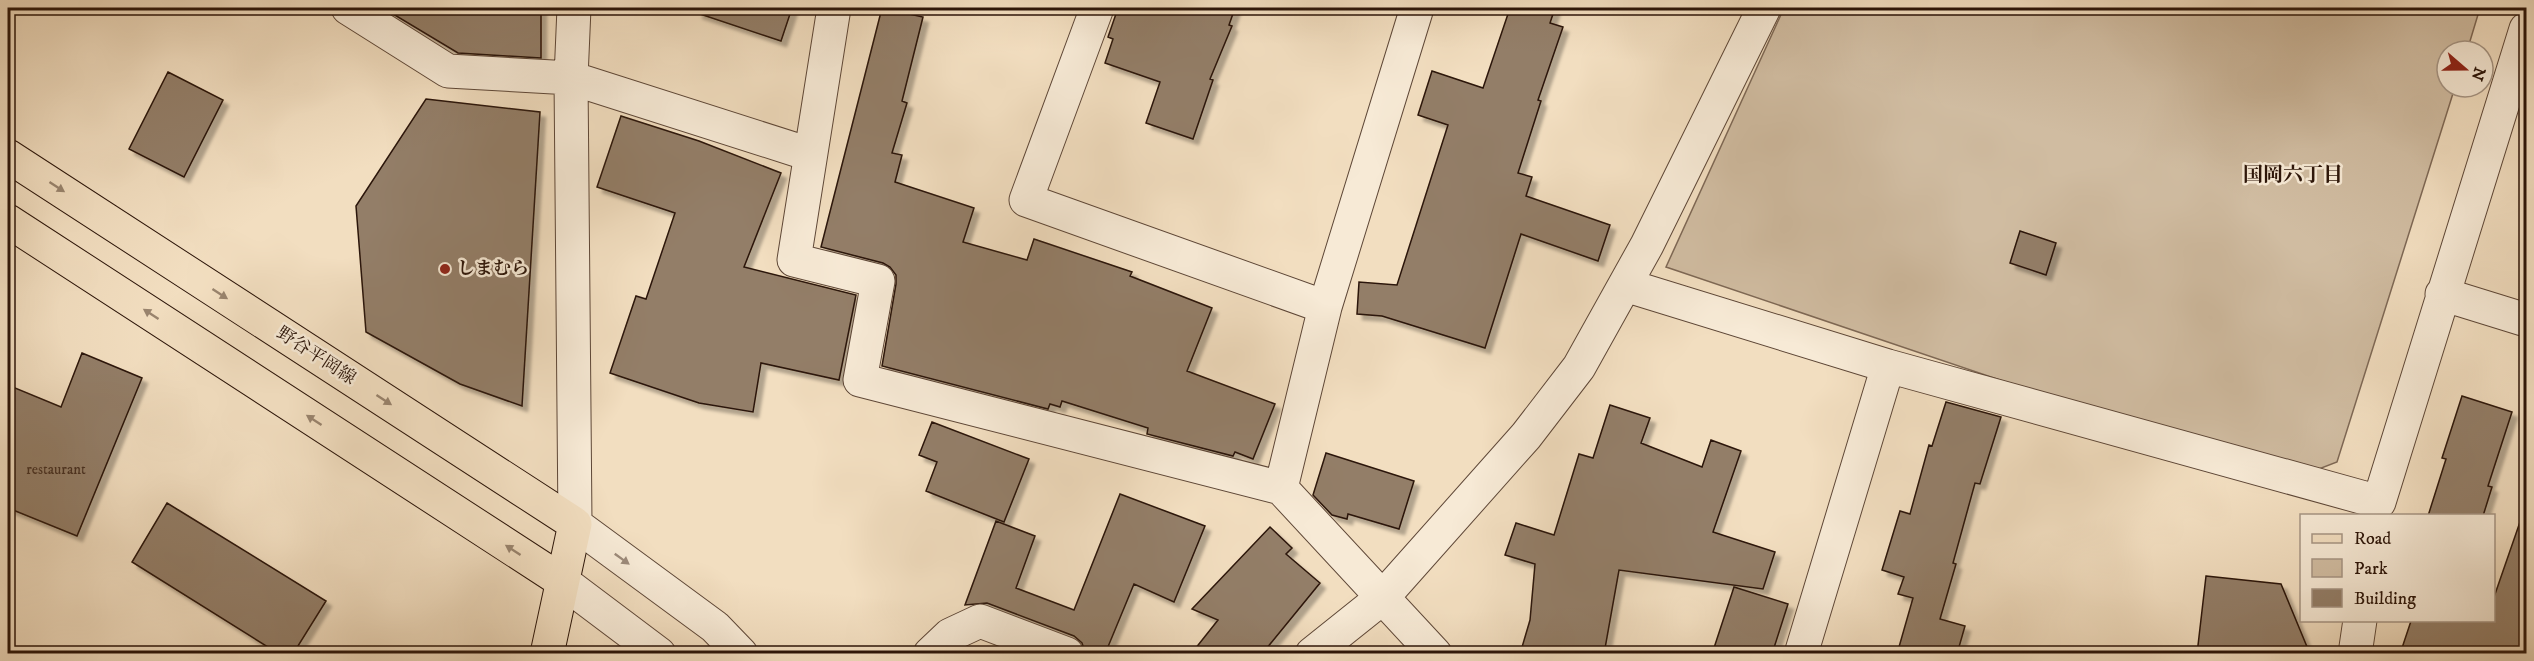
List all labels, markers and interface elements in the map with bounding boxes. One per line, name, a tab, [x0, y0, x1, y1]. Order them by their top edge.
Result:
north arrow	[2435, 39, 2495, 99]
text: N	[2467, 64, 2490, 83]
district label: 国岡六丁目	[2243, 163, 2343, 188]
one-way arrow	[48, 182, 65, 193]
place label: しまむら	[457, 258, 529, 280]
marker: しまむら	[438, 262, 452, 276]
one-way arrow	[212, 288, 228, 299]
one-way arrow	[142, 309, 159, 320]
street label: 野谷平岡線	[272, 322, 360, 390]
one-way arrow	[375, 394, 391, 406]
one-way arrow	[306, 415, 322, 426]
house number: restaurant	[26, 460, 86, 479]
legend	[2300, 514, 2495, 622]
text: Road	[2354, 528, 2391, 550]
one-way arrow	[505, 544, 521, 555]
one-way arrow	[614, 552, 629, 564]
text: Park	[2354, 558, 2388, 580]
text: Building	[2354, 588, 2416, 610]

